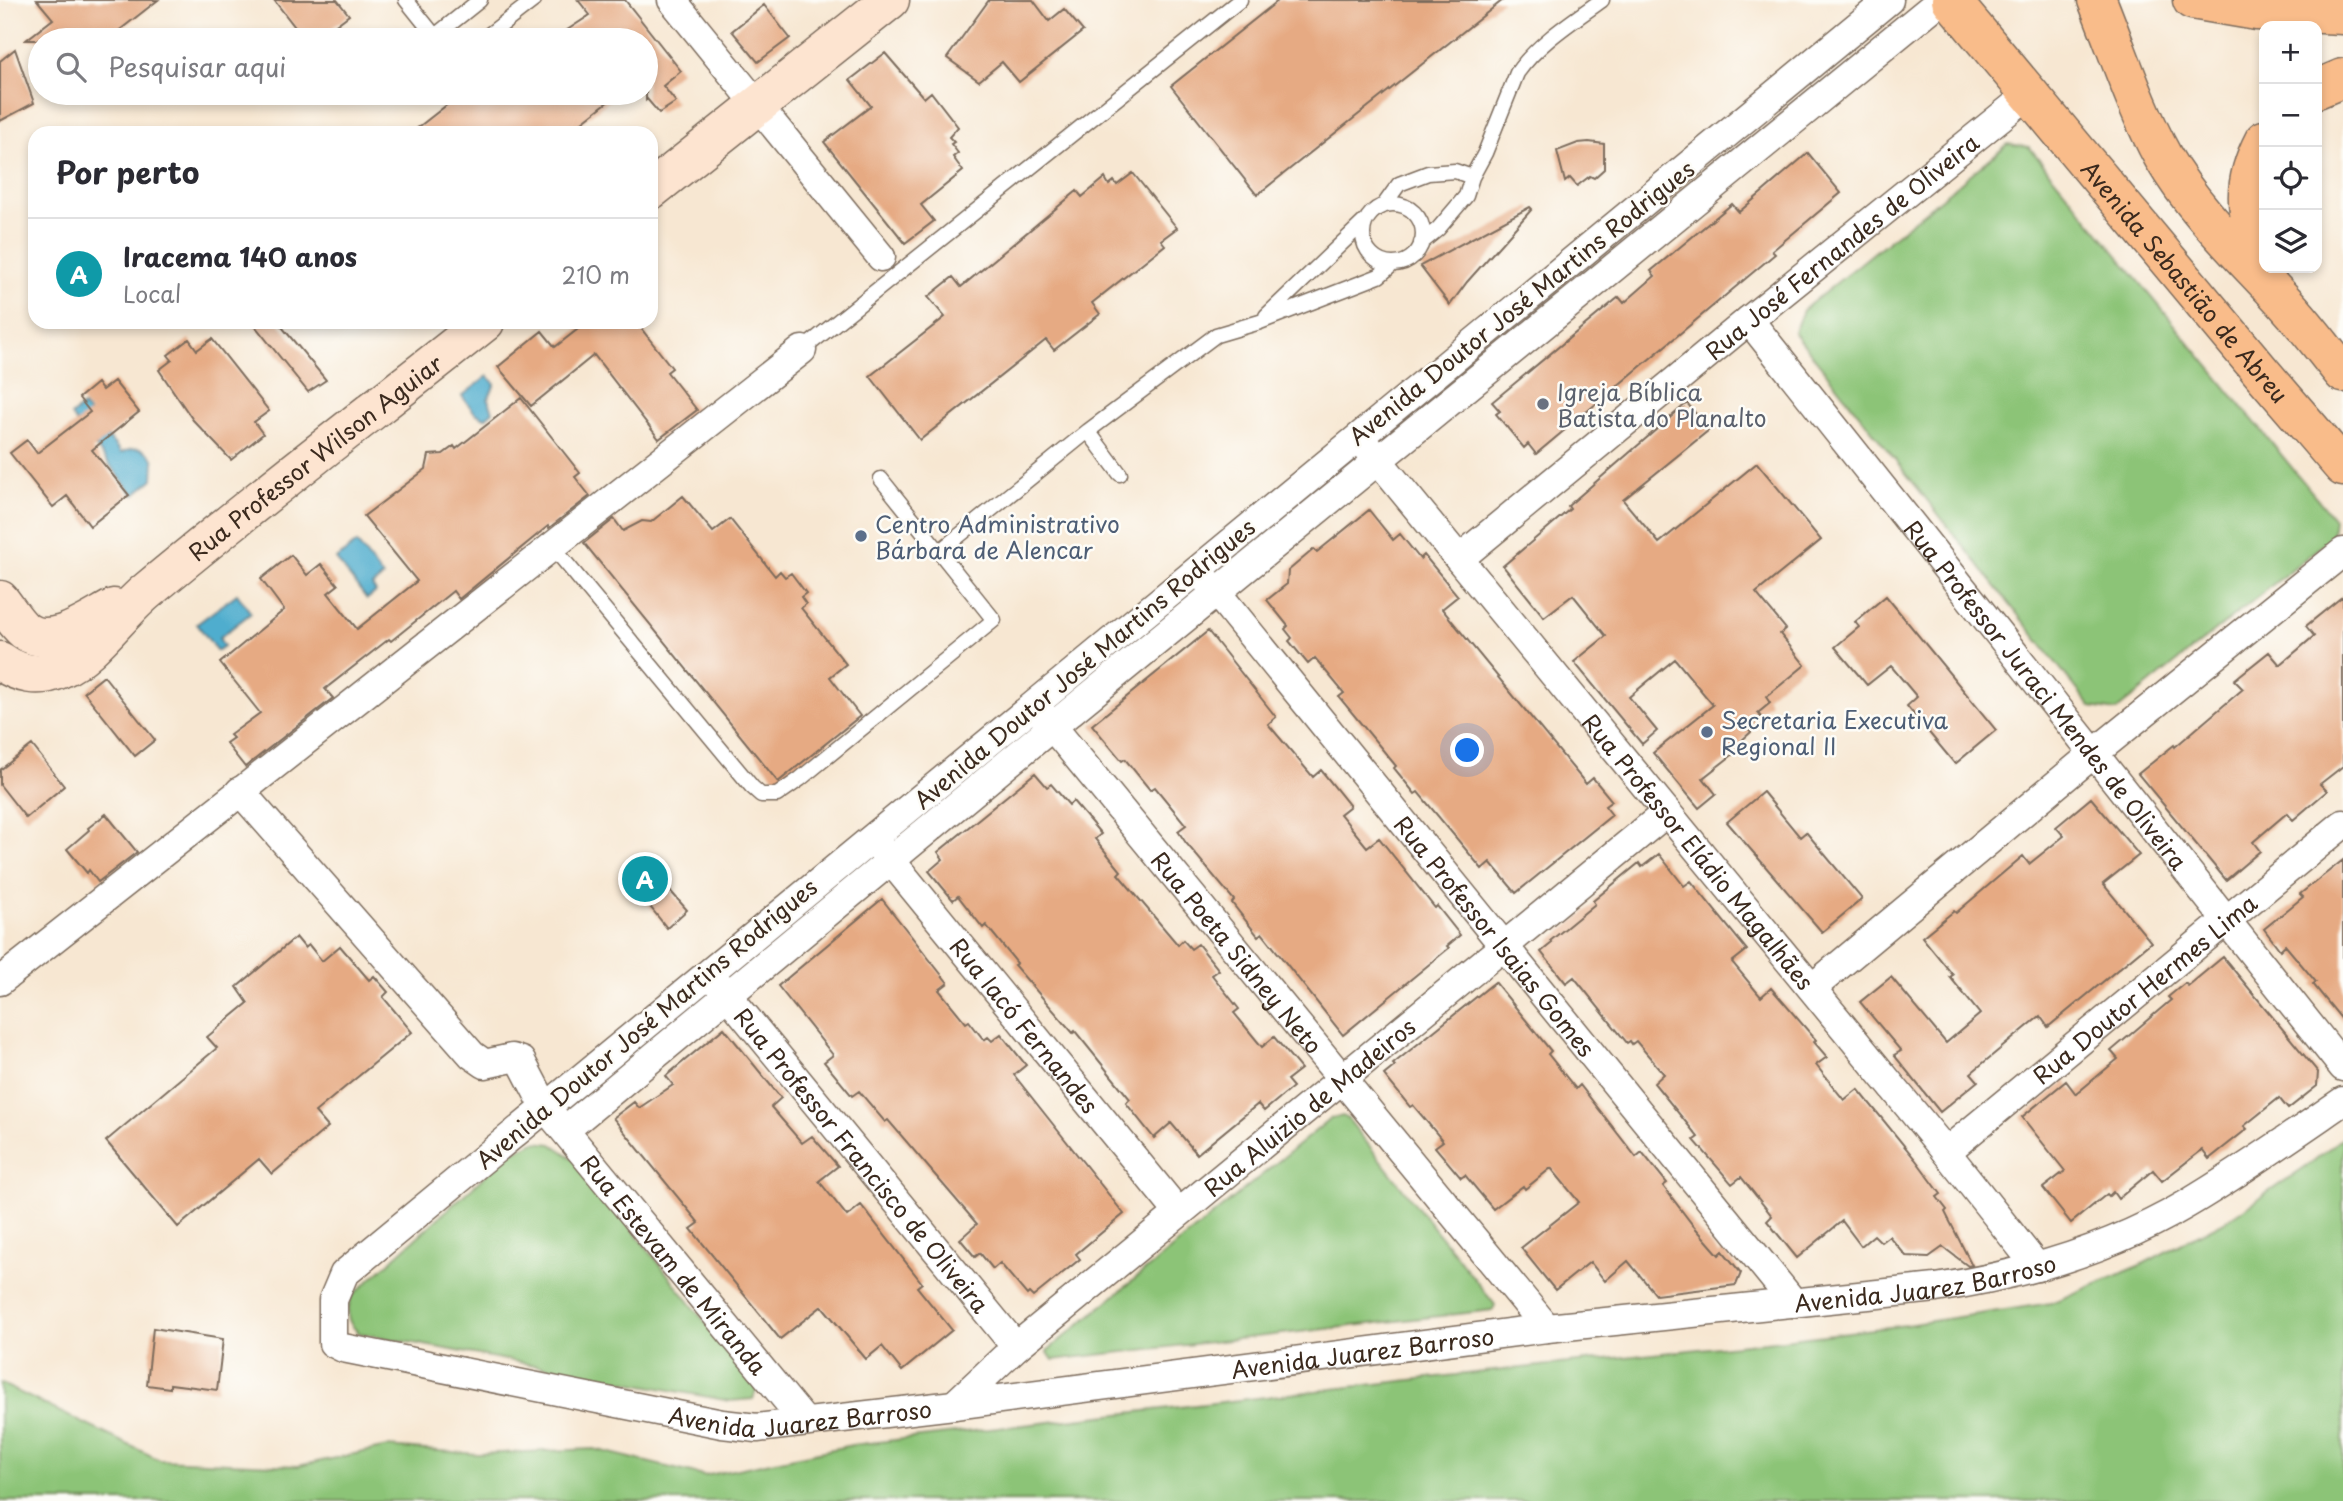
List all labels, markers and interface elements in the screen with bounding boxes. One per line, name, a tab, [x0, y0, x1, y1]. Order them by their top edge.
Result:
map controls	[2259, 21, 2322, 273]
button: +	[2259, 21, 2322, 84]
search box	[28, 28, 658, 105]
text: Pesquisar aqui	[108, 47, 286, 86]
icon: search	[52, 48, 90, 86]
button: −	[2259, 84, 2322, 147]
street label: Rua José Fernandes de Oliveira	[1697, 124, 1986, 367]
button: locate	[2259, 147, 2322, 210]
text: Por perto	[56, 149, 199, 194]
street label: Avenida Doutor José Martins Rodrigues	[1340, 151, 1702, 453]
street label: Avenida Sebastião de Abreu	[2074, 152, 2297, 410]
button: layers	[2259, 210, 2322, 273]
text: Iracema 140 anos	[123, 237, 357, 276]
text: A	[70, 257, 88, 292]
text: 210 m	[562, 257, 630, 292]
text: Local	[123, 276, 181, 311]
street label: Rua Professor Wilson Aguiar	[180, 345, 450, 568]
place label: Igreja Bíblica Batista do Planalto	[1557, 374, 1767, 435]
marker: Igreja Bíblica Batista do Planalto	[1535, 396, 1551, 412]
place label: Centro Administrativo Bárbara de Alencar	[875, 506, 1120, 567]
street label: Avenida Doutor José Martins Rodrigues	[906, 509, 1262, 817]
street label: Rua Professor Juraci Mendes de Oliveira	[1897, 512, 2197, 877]
marker: Centro Administrativo Bárbara de Alencar	[853, 528, 869, 544]
place label: Secretaria Executiva Regional II	[1721, 702, 1949, 763]
street label: Rua Professor Eládio Magalhães	[1575, 705, 1823, 997]
marker: Secretaria Executiva Regional II	[1699, 724, 1715, 740]
your location	[1450, 733, 1484, 767]
street label: Rua Professor Isaias Gomes	[1387, 808, 1604, 1064]
street label: Rua Poeta Sidney Neto	[1144, 843, 1331, 1061]
pin: A	[622, 853, 668, 905]
street label: Avenida Doutor José Martins Rodrigues	[469, 871, 823, 1175]
street label: Rua Doutor Hermes Lima	[2024, 885, 2264, 1092]
street label: Rua Iacó Fernandes	[943, 929, 1108, 1120]
street label: Rua Professor Francisco de Oliveira	[727, 999, 999, 1320]
street label: Rua Aluizio de Madeiros	[1195, 1009, 1422, 1204]
street label: Rua Estevam de Miranda	[573, 1146, 776, 1382]
street label: Avenida Juarez Barroso	[1793, 1244, 2060, 1320]
street label: Avenida Juarez Barroso	[1229, 1318, 1496, 1386]
street label: Avenida Juarez Barroso	[666, 1390, 933, 1445]

